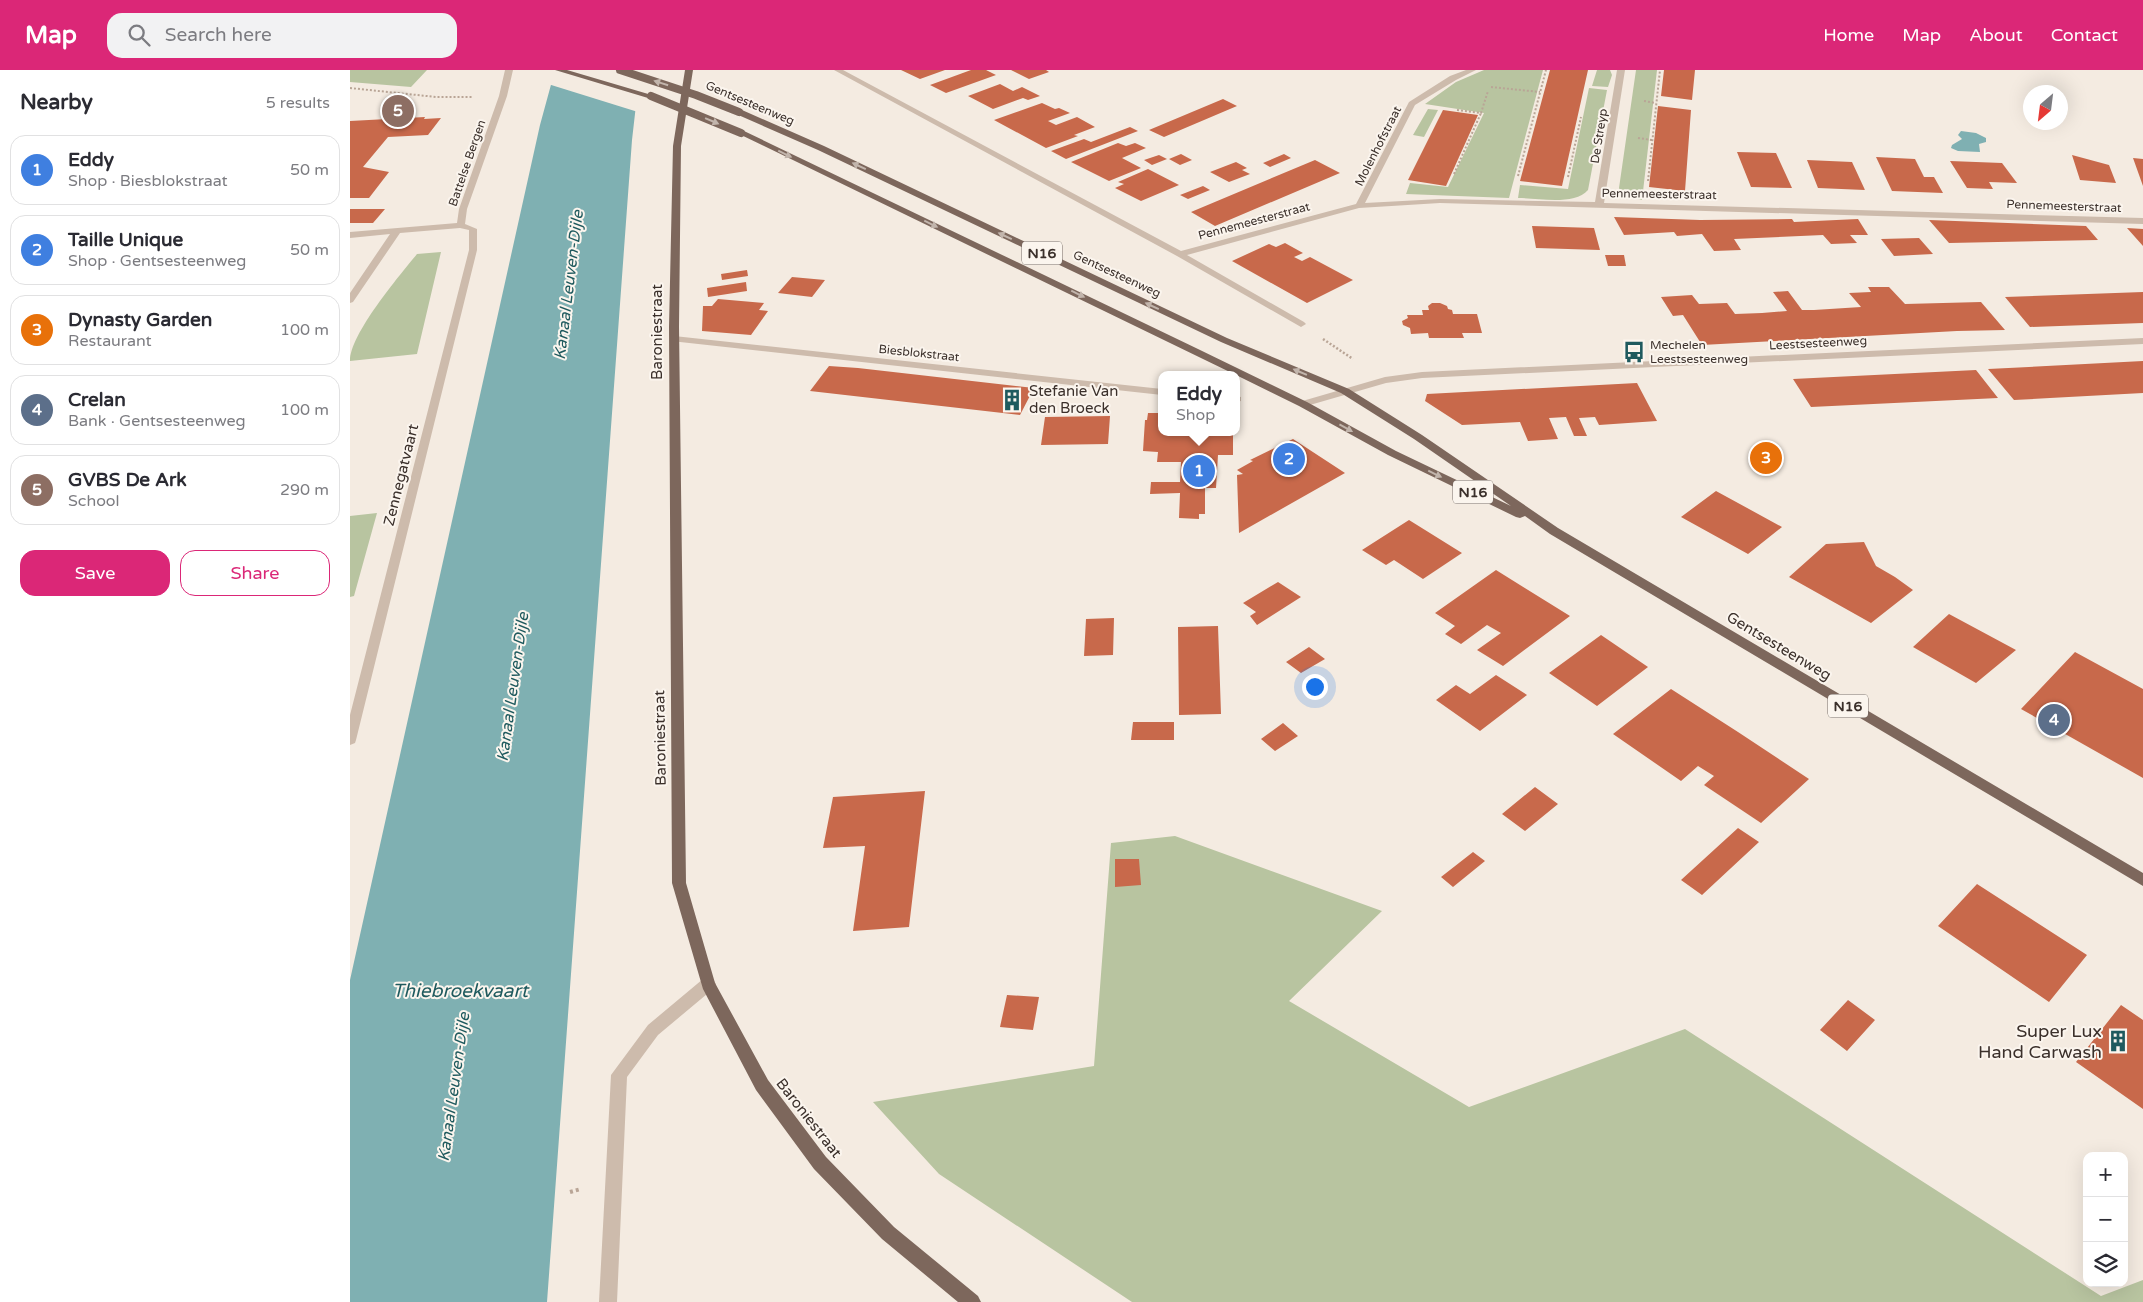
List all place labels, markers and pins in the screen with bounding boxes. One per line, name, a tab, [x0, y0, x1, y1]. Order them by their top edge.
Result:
pin: 5	[382, 92, 414, 130]
place label: Mechelen Leestsesteenweg	[1650, 338, 1748, 366]
bus stop icon: Mechelen Leestsesteenweg	[1621, 339, 1647, 365]
place label: Stefanie Van den Broeck	[1029, 382, 1118, 417]
building icon: Stefanie Van den Broeck	[999, 387, 1025, 413]
pin: 3	[1750, 439, 1782, 477]
pin: 2	[1273, 440, 1305, 478]
pin: 1	[1183, 452, 1215, 490]
pin: 4	[2038, 701, 2070, 739]
place label: Super Lux Hand Carwash	[1978, 1020, 2102, 1063]
building icon: Super Lux Hand Carwash	[2105, 1028, 2131, 1054]

